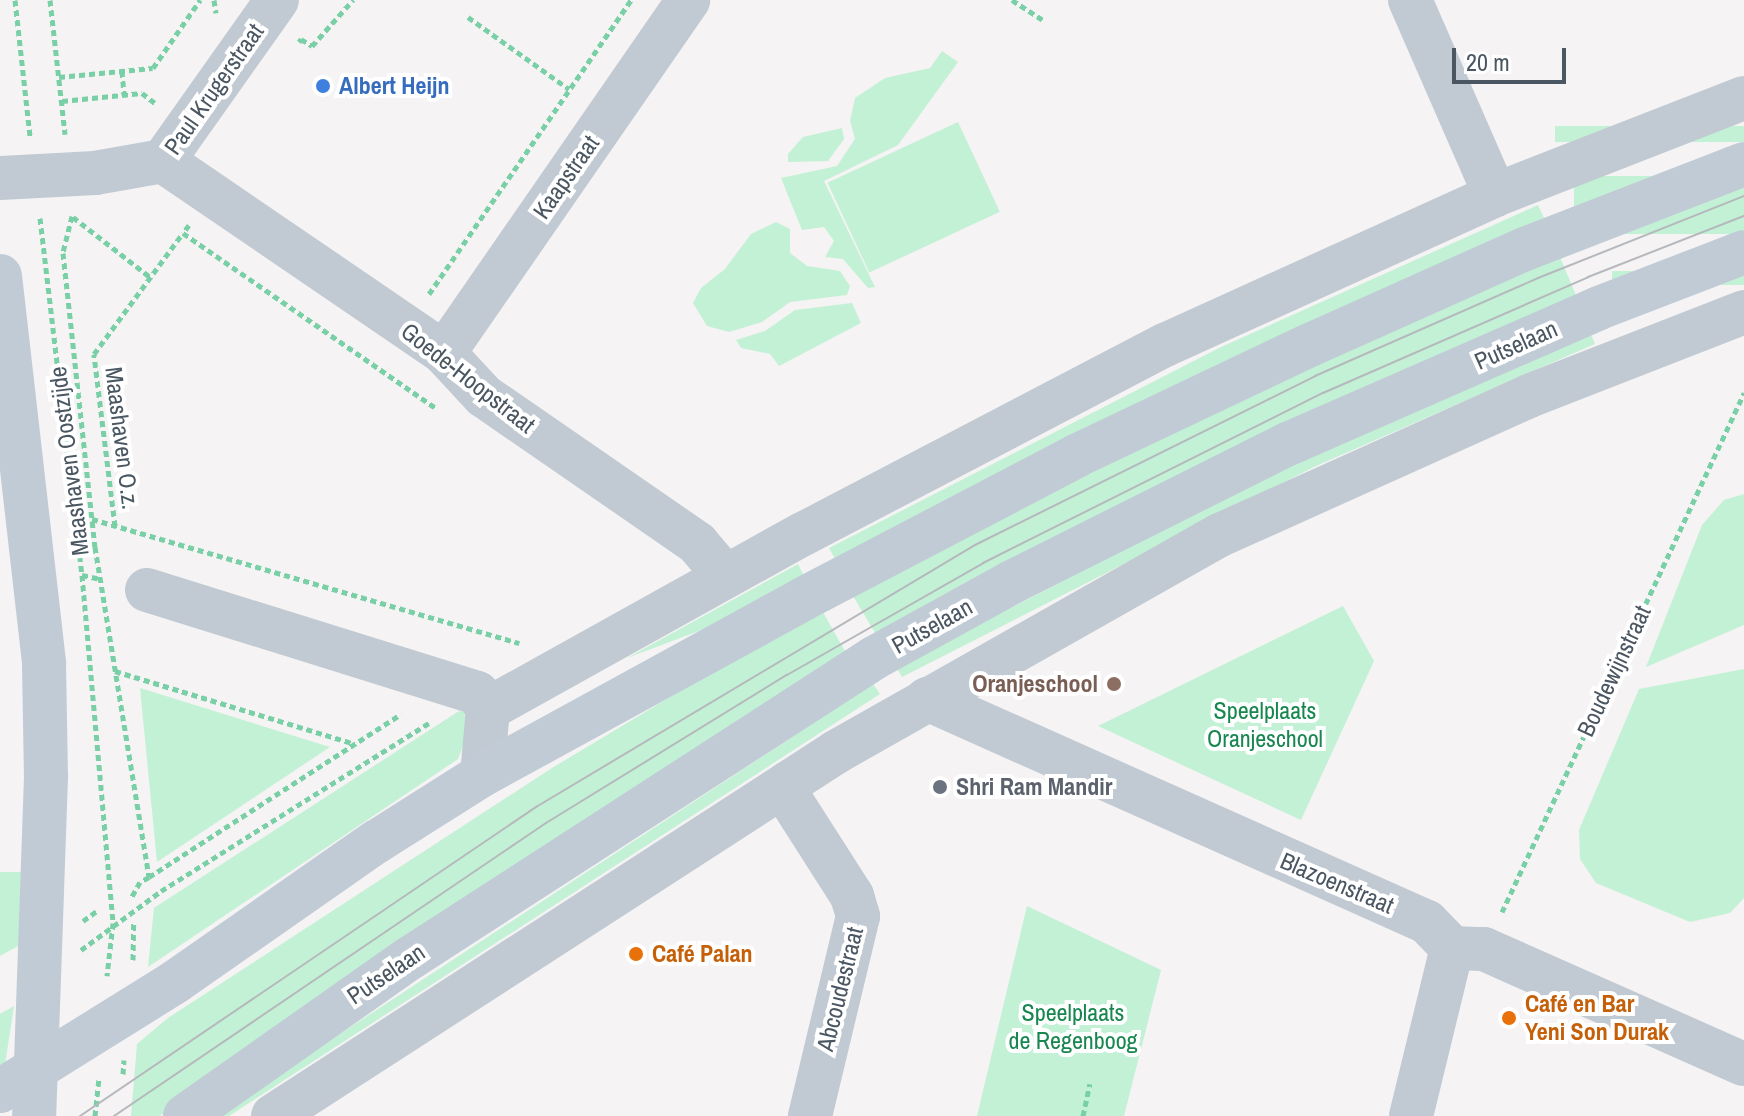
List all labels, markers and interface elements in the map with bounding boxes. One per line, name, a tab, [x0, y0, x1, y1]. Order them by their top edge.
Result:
street label: Paul Krugerstraat	[158, 18, 270, 160]
scale bar	[1456, 32, 1570, 82]
text: 20 m	[1466, 46, 1510, 78]
place label: Albert Heijn	[339, 72, 449, 100]
marker: Albert Heijn	[314, 77, 332, 95]
street label: Kaapstraat	[527, 130, 605, 224]
street label: Putselaan	[1470, 314, 1562, 376]
street label: Goede-Hoopstraat	[395, 317, 541, 439]
street label: Maashaven Oostzijde	[43, 365, 95, 557]
street label: Maashaven O.z.	[99, 365, 145, 511]
street label: Putselaan	[887, 592, 977, 660]
street label: Boudewijnstraat	[1571, 601, 1657, 741]
place label: Oranjeschool	[972, 670, 1098, 698]
marker: Oranjeschool	[1105, 675, 1123, 693]
park label: Speelplaats Oranjeschool	[1207, 697, 1323, 753]
place label: Shri Ram Mandir	[956, 773, 1112, 801]
marker: Shri Ram Mandir	[931, 778, 949, 796]
street label: Blazoenstraat	[1276, 846, 1398, 920]
street label: Abcoudestraat	[811, 924, 869, 1054]
street label: Putselaan	[342, 938, 430, 1010]
place label: Café Palan	[652, 940, 753, 968]
marker: Café Palan	[627, 945, 645, 963]
place label: Café en Bar Yeni Son Durak	[1525, 990, 1669, 1046]
park label: Speelplaats de Regenboog	[1008, 999, 1138, 1055]
marker: Café en Bar Yeni Son Durak	[1500, 1009, 1518, 1027]

